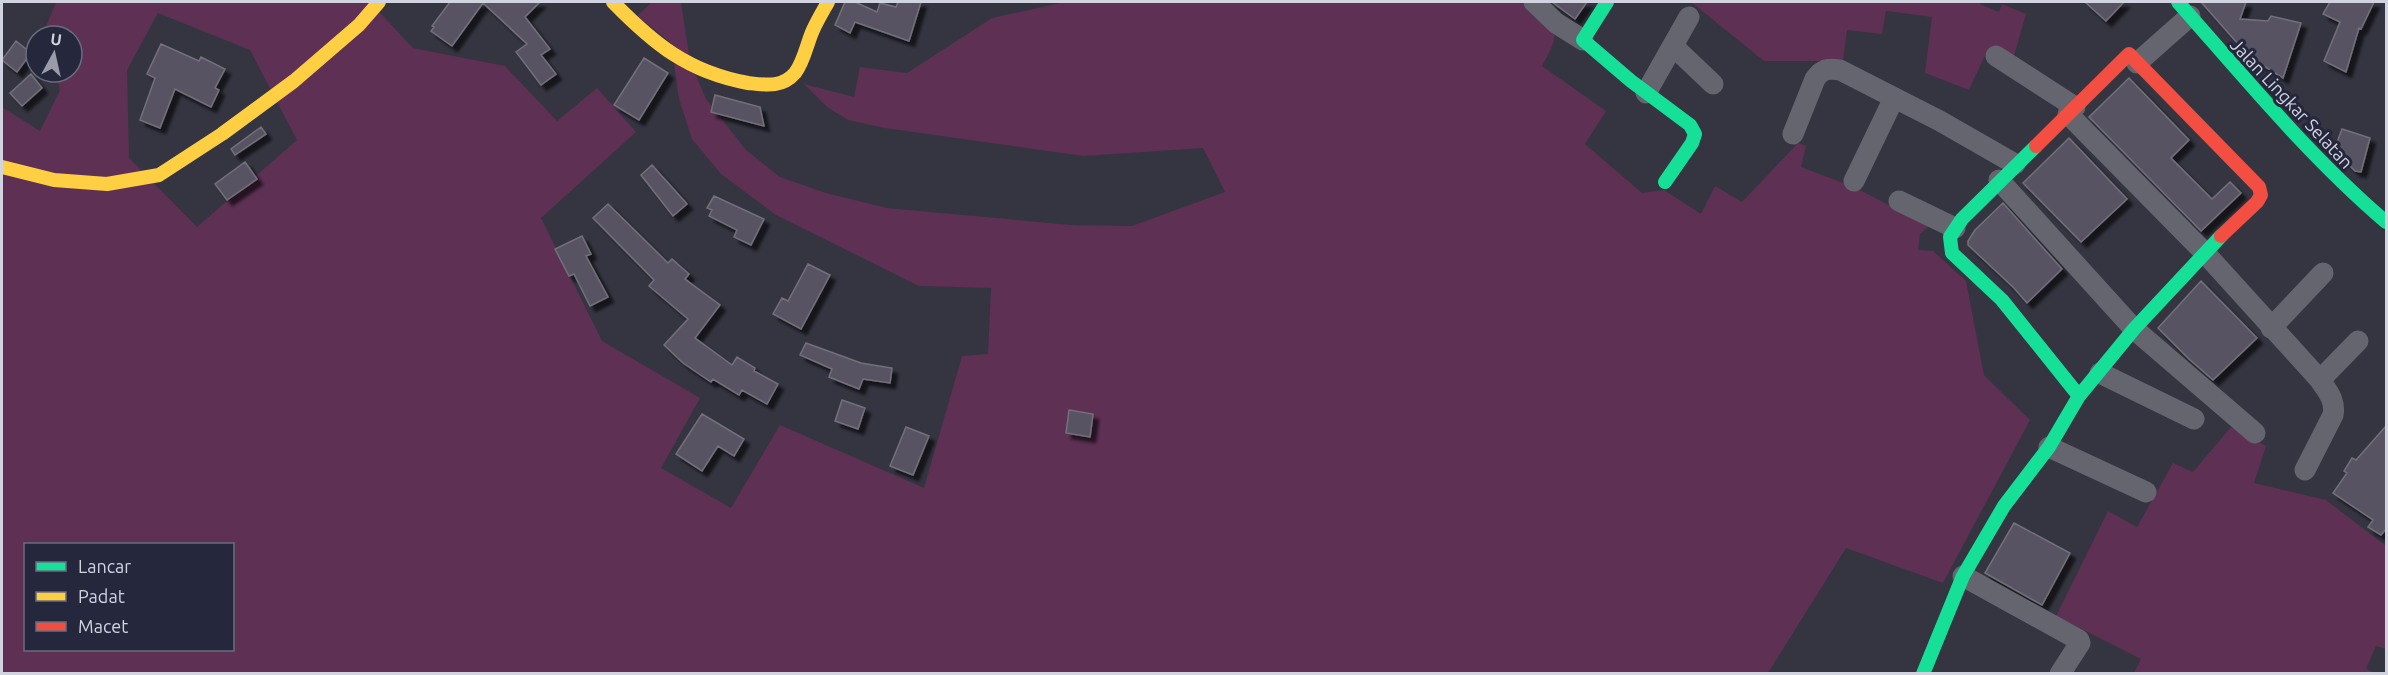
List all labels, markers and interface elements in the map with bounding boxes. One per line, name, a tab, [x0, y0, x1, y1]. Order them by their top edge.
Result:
north arrow	[24, 24, 84, 84]
text: U	[49, 29, 63, 49]
street label: Jalan Lingkar Selatan	[2227, 34, 2357, 172]
legend	[24, 543, 234, 651]
text: Lancar	[78, 556, 131, 576]
text: Padat	[78, 586, 125, 606]
text: Macet	[78, 616, 128, 636]

